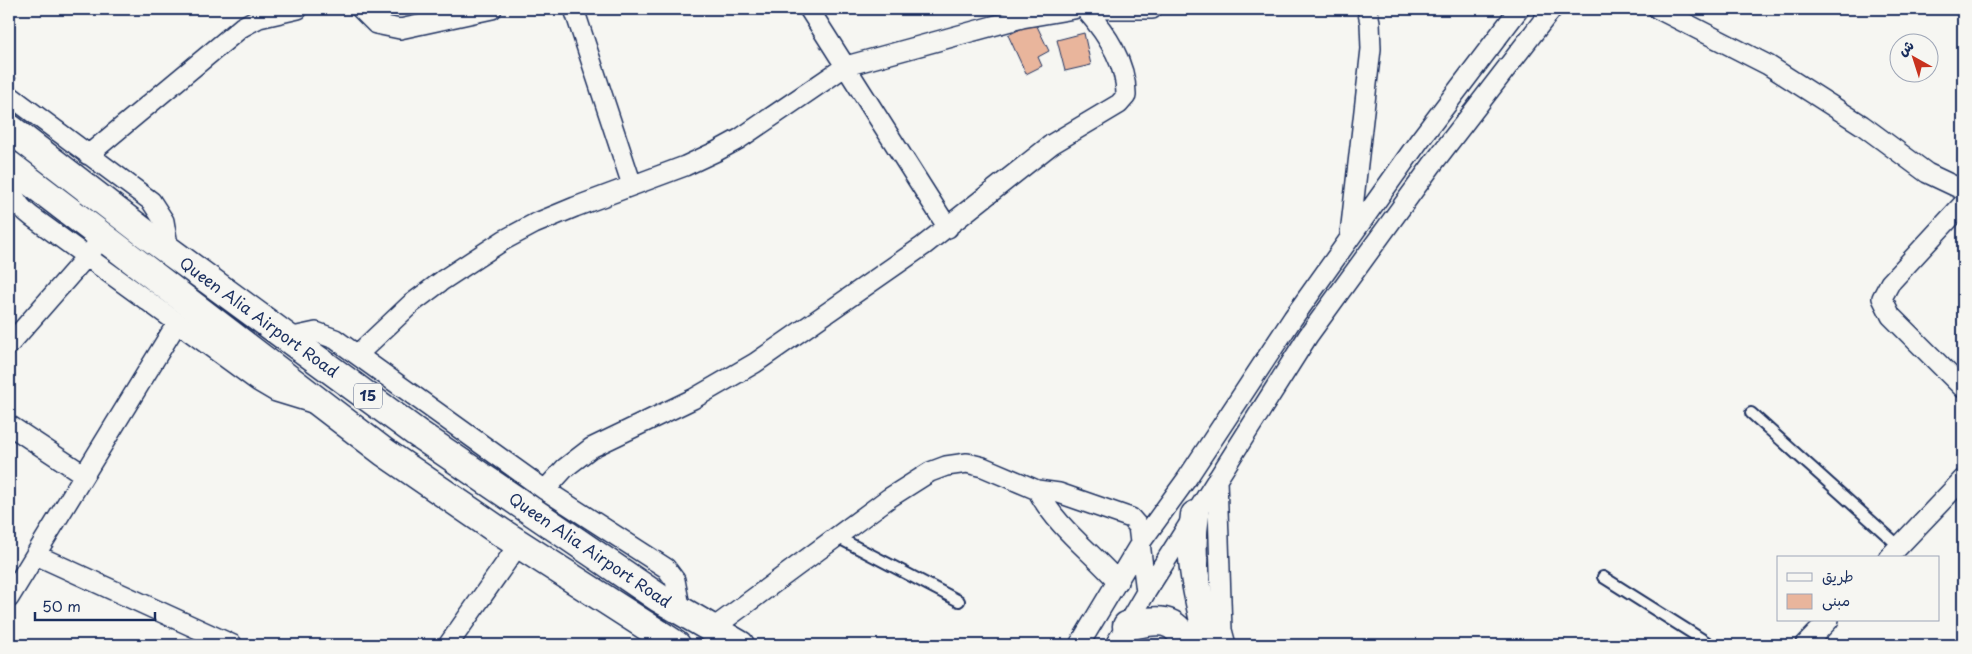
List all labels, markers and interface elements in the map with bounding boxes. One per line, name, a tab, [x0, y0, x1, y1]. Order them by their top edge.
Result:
north arrow	[1890, 32, 1940, 82]
text: ش	[1893, 35, 1918, 61]
street label: Queen Alia Airport Road	[175, 250, 344, 382]
road number: 15	[354, 384, 382, 408]
street label: Queen Alia Airport Road	[504, 486, 677, 613]
legend	[1777, 556, 1940, 622]
text: طريق	[1822, 564, 1854, 587]
text: مبنى	[1822, 588, 1850, 611]
scale bar	[35, 589, 155, 621]
text: 50 m	[42, 594, 81, 617]

